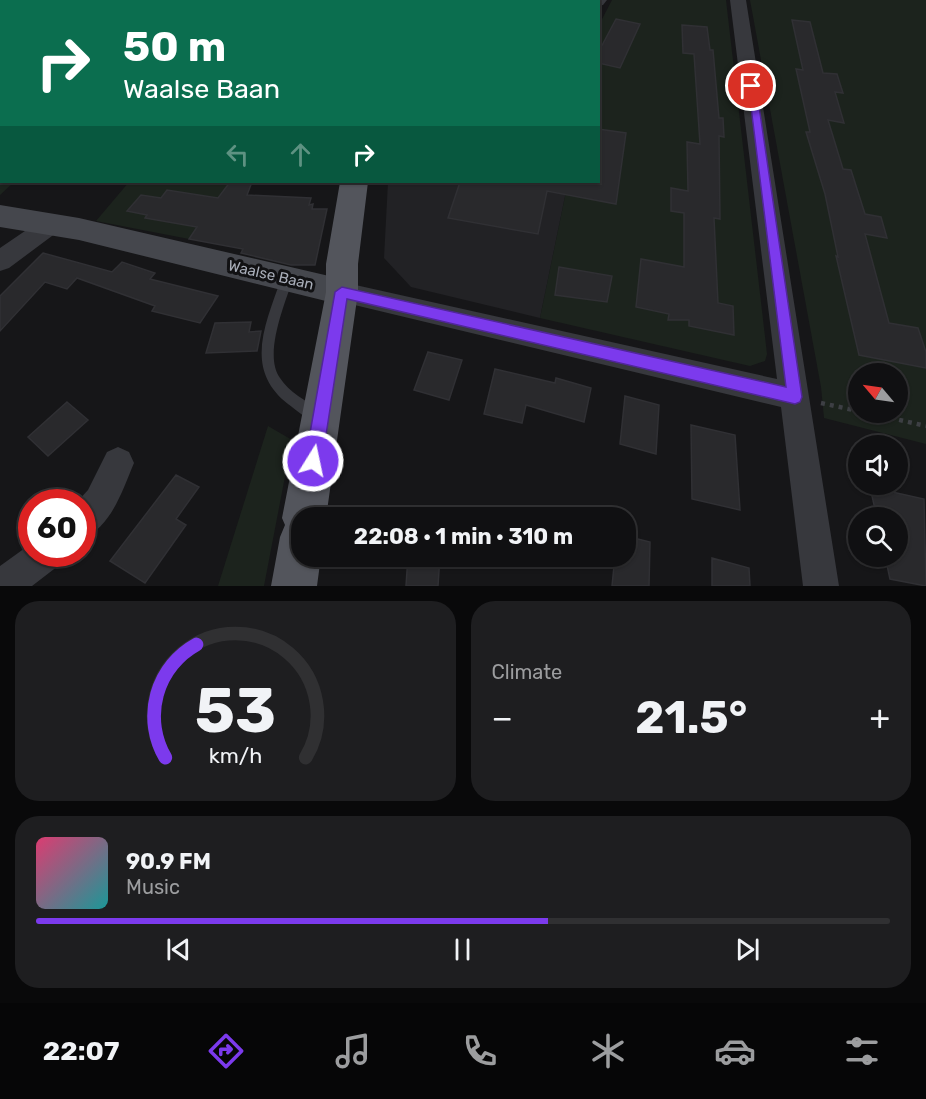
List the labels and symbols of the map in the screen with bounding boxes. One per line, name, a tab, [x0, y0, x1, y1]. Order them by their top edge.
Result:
pin	[725, 60, 776, 111]
street label: Waalse Baan	[226, 256, 316, 294]
north arrow	[848, 363, 908, 423]
position arrow	[281, 429, 345, 493]
speed limit sign: 60	[18, 489, 96, 567]

